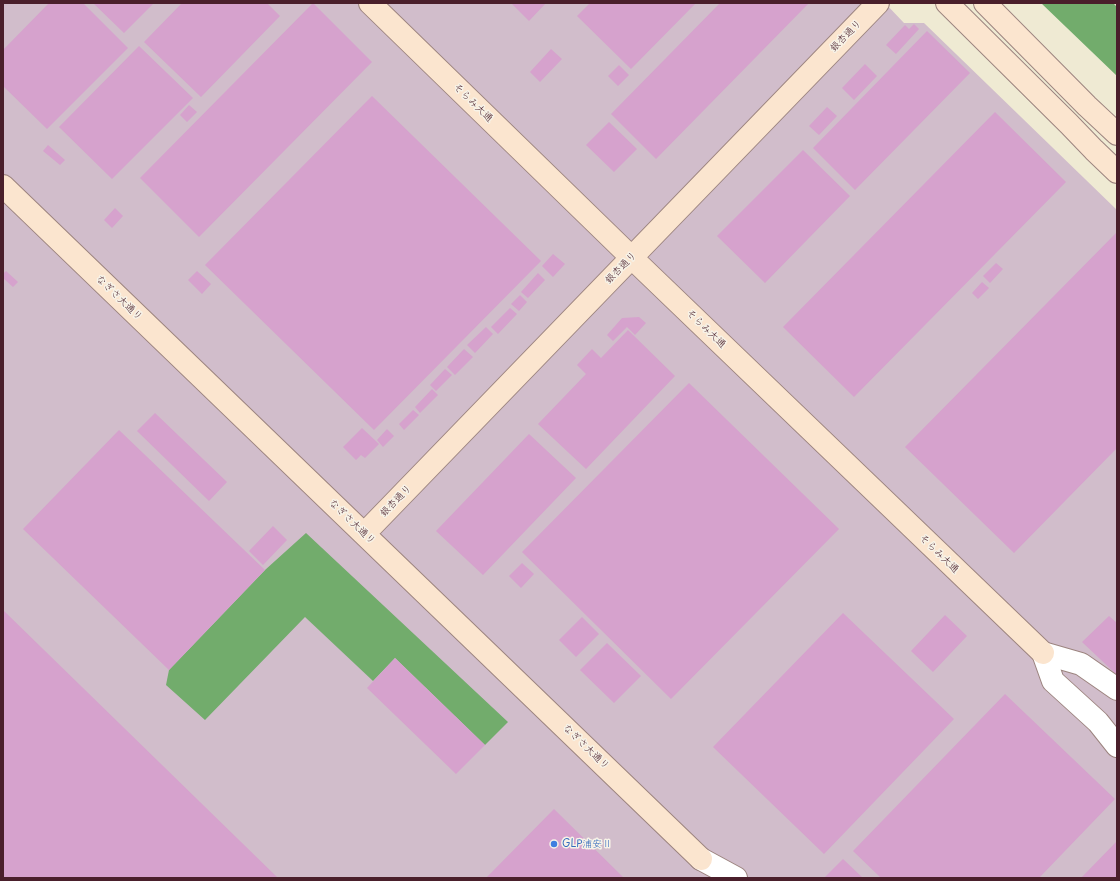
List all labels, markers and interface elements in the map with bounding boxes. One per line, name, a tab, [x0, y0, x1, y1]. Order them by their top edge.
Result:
street label: 銀杏通り	[828, 17, 864, 55]
street label: そらみ大通	[451, 81, 495, 125]
street label: 銀杏通り	[603, 249, 639, 287]
street label: なぎさ大通り	[93, 273, 145, 323]
street label: そらみ大通	[684, 307, 728, 351]
street label: 銀杏通り	[378, 482, 414, 520]
street label: なぎさ大通り	[326, 497, 378, 547]
street label: そらみ大通	[917, 532, 961, 576]
street label: なぎさ大通り	[560, 722, 612, 772]
place label: GLP浦安Ⅱ	[562, 838, 612, 850]
marker: GLP浦安Ⅱ	[549, 839, 559, 849]

